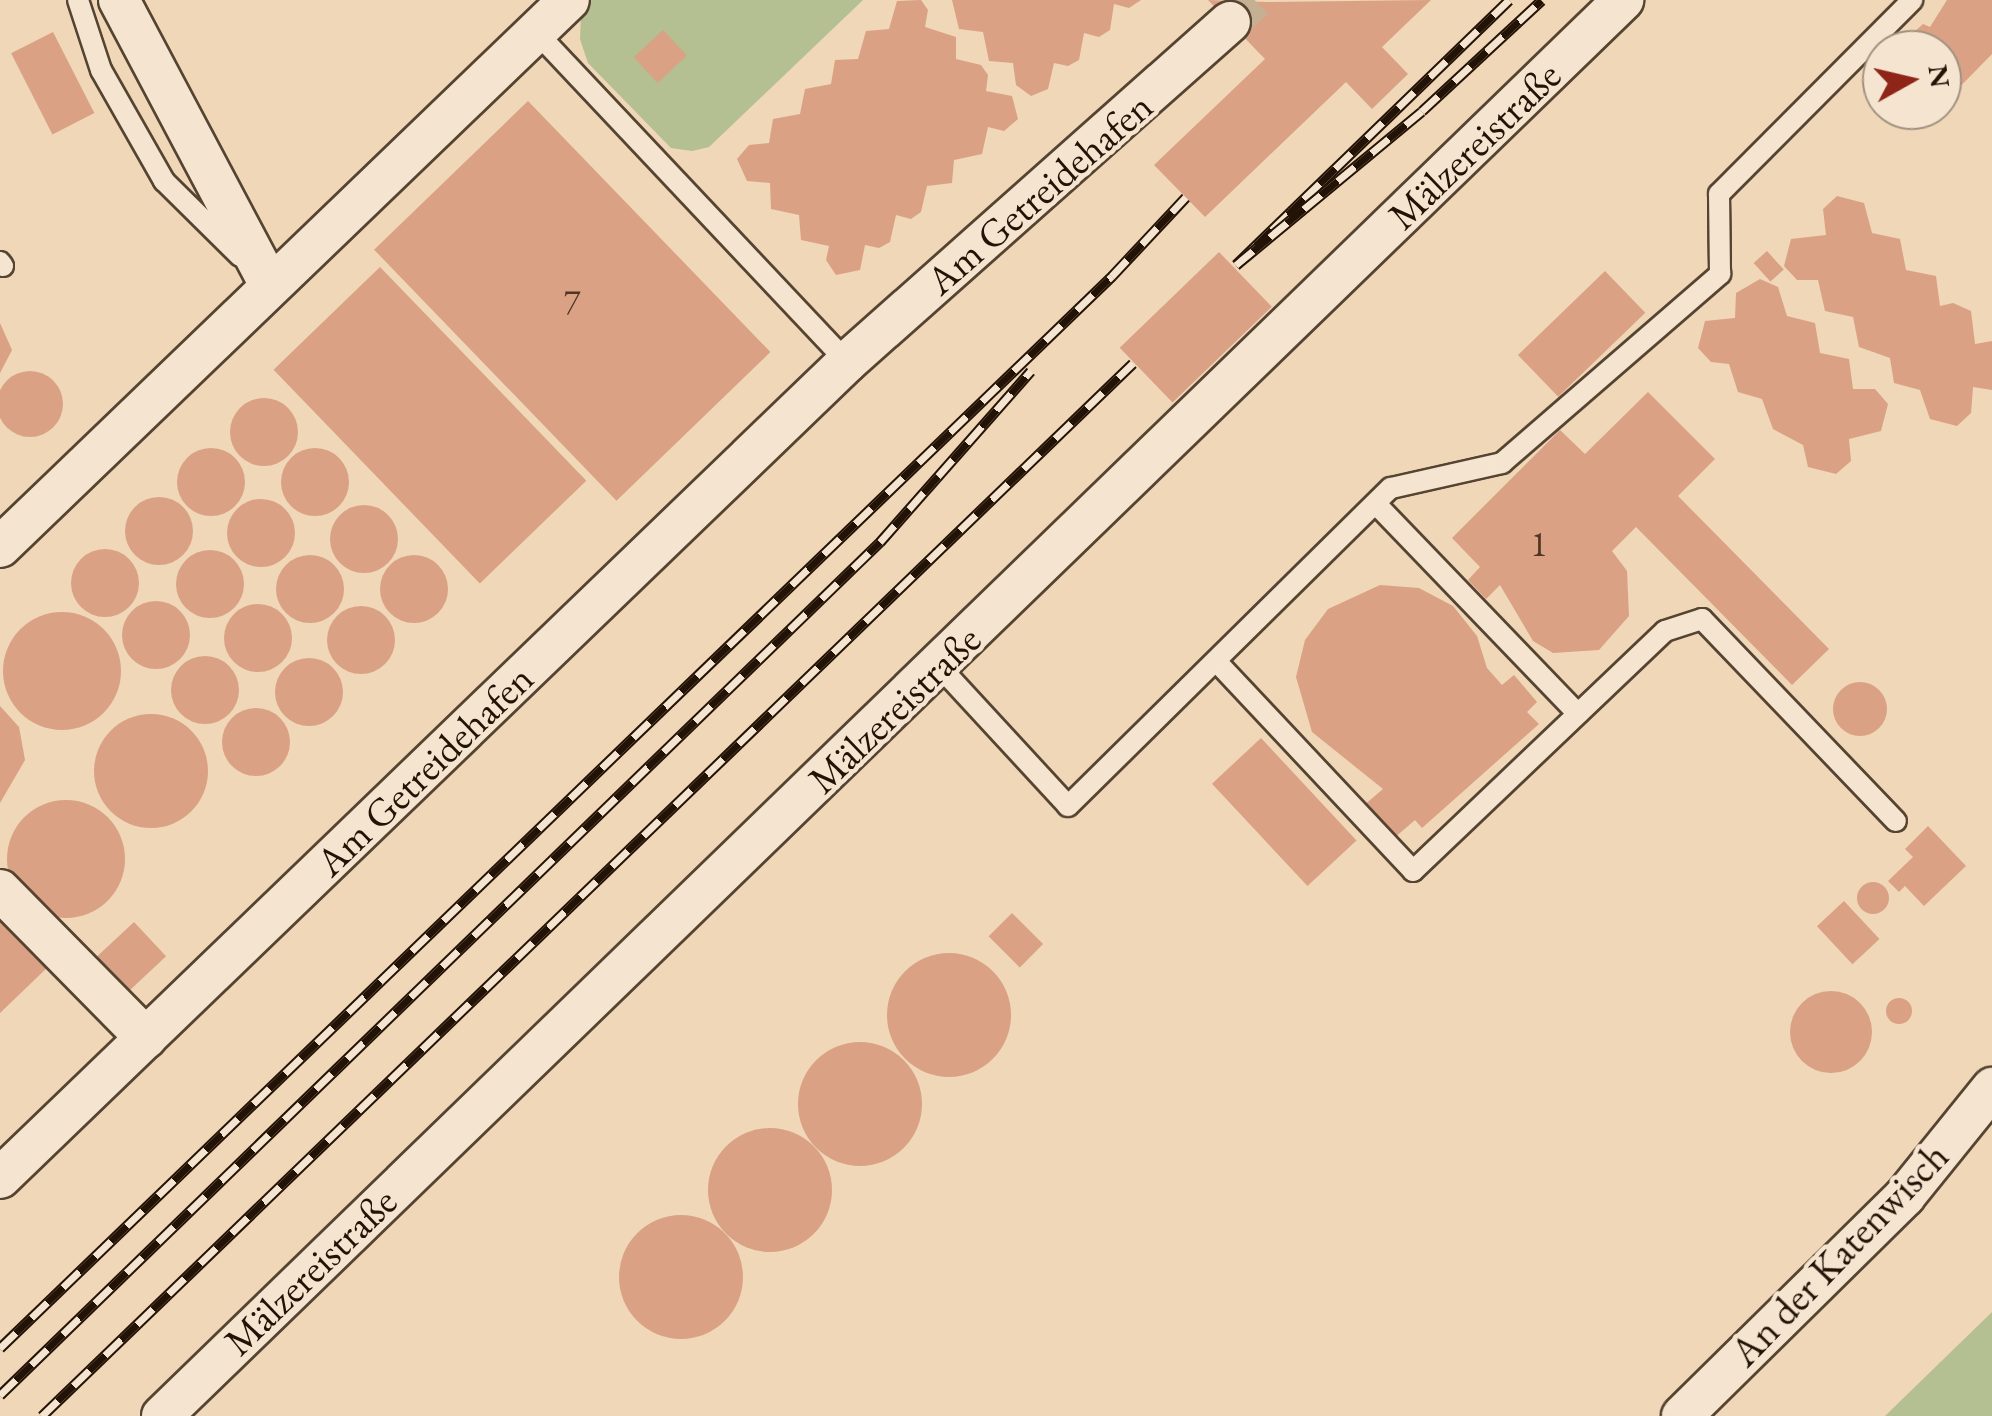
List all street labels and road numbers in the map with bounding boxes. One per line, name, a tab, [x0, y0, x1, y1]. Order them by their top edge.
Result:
street label: Mälzereistraße	[1378, 51, 1570, 239]
street label: Am Getreidehafen	[916, 82, 1162, 304]
street label: Mälzereistraße	[798, 615, 990, 803]
street label: Am Getreidehafen	[305, 654, 543, 886]
street label: An der Katenwisch	[1720, 1132, 1958, 1376]
street label: Mälzereistraße	[214, 1177, 406, 1365]

